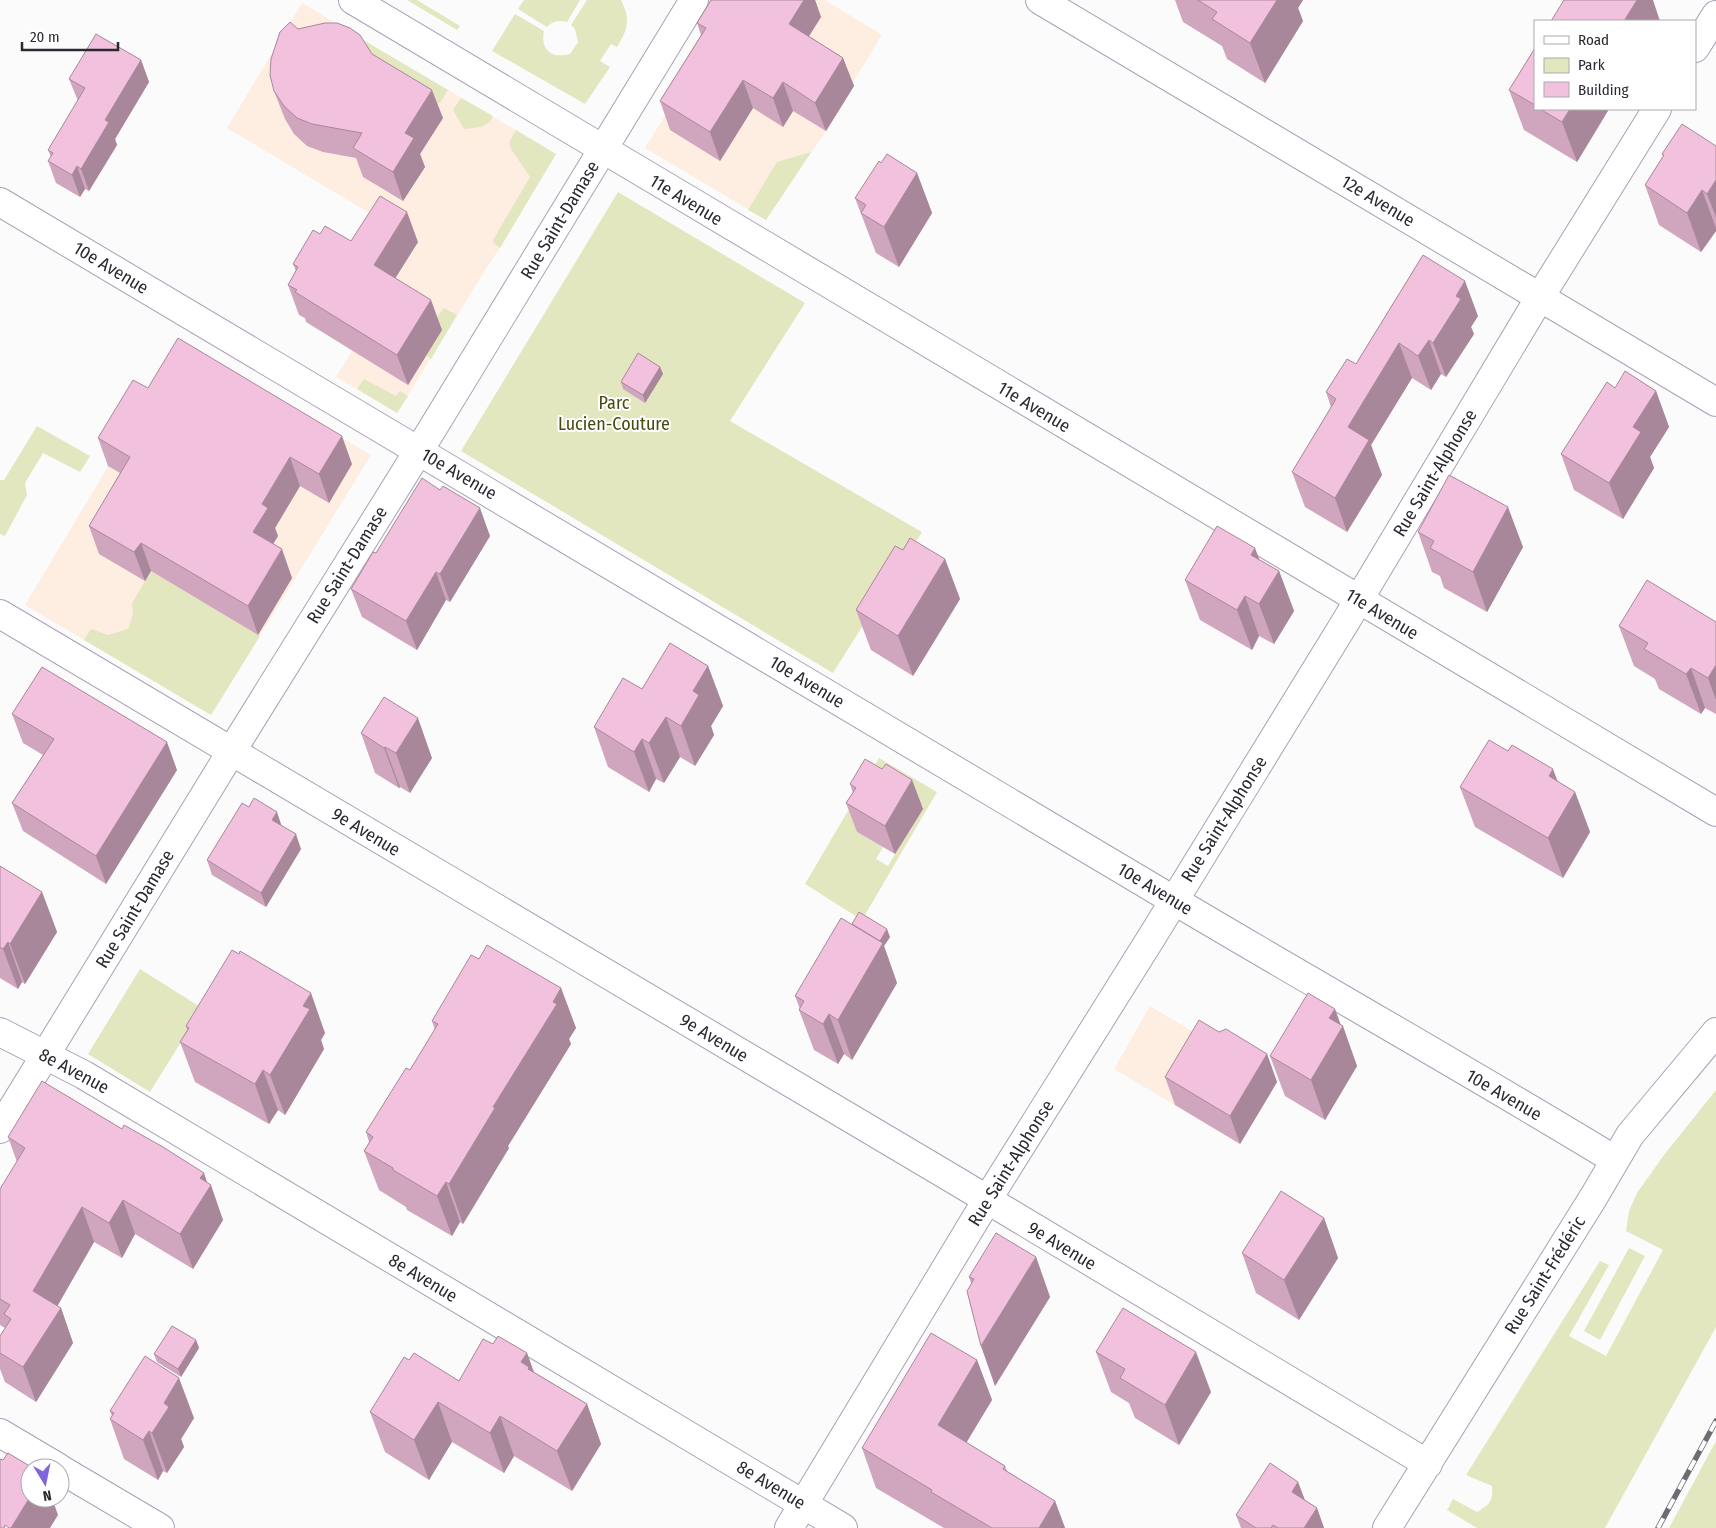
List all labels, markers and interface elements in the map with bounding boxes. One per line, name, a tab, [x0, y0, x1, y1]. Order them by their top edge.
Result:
scale bar	[22, 20, 119, 52]
legend	[1534, 20, 1696, 110]
text: 20 m	[30, 28, 60, 46]
text: Road	[1578, 31, 1609, 49]
text: Park	[1578, 56, 1605, 74]
text: Building	[1578, 81, 1629, 99]
street label: Rue Saint-Damase	[516, 157, 604, 283]
street label: 11e Avenue	[646, 170, 726, 230]
street label: 12e Avenue	[1337, 171, 1419, 232]
street label: 10e Avenue	[69, 237, 153, 299]
street label: 11e Avenue	[994, 377, 1074, 437]
park label: Parc Lucien-Couture	[558, 392, 670, 435]
street label: Rue Saint-Alphonse	[1388, 405, 1482, 541]
street label: 10e Avenue	[417, 444, 501, 504]
street label: Rue Saint-Damase	[302, 502, 392, 628]
street label: 11e Avenue	[1342, 584, 1422, 644]
street label: 10e Avenue	[765, 651, 849, 713]
street label: Rue Saint-Alphonse	[1176, 752, 1272, 886]
street label: 9e Avenue	[328, 803, 404, 861]
street label: Rue Saint-Damase	[91, 846, 179, 972]
street label: 10e Avenue	[1113, 858, 1197, 920]
street label: 9e Avenue	[676, 1009, 752, 1067]
street label: 8e Avenue	[35, 1043, 113, 1099]
street label: 10e Avenue	[1462, 1065, 1546, 1125]
street label: Rue Saint-Alphonse	[963, 1096, 1059, 1230]
street label: Rue Saint-Frédéric	[1500, 1212, 1590, 1338]
street label: 9e Avenue	[1024, 1217, 1100, 1275]
street label: 8e Avenue	[385, 1249, 461, 1307]
street label: 8e Avenue	[733, 1456, 809, 1514]
north arrow	[20, 1458, 70, 1508]
text: N	[42, 1486, 53, 1504]

